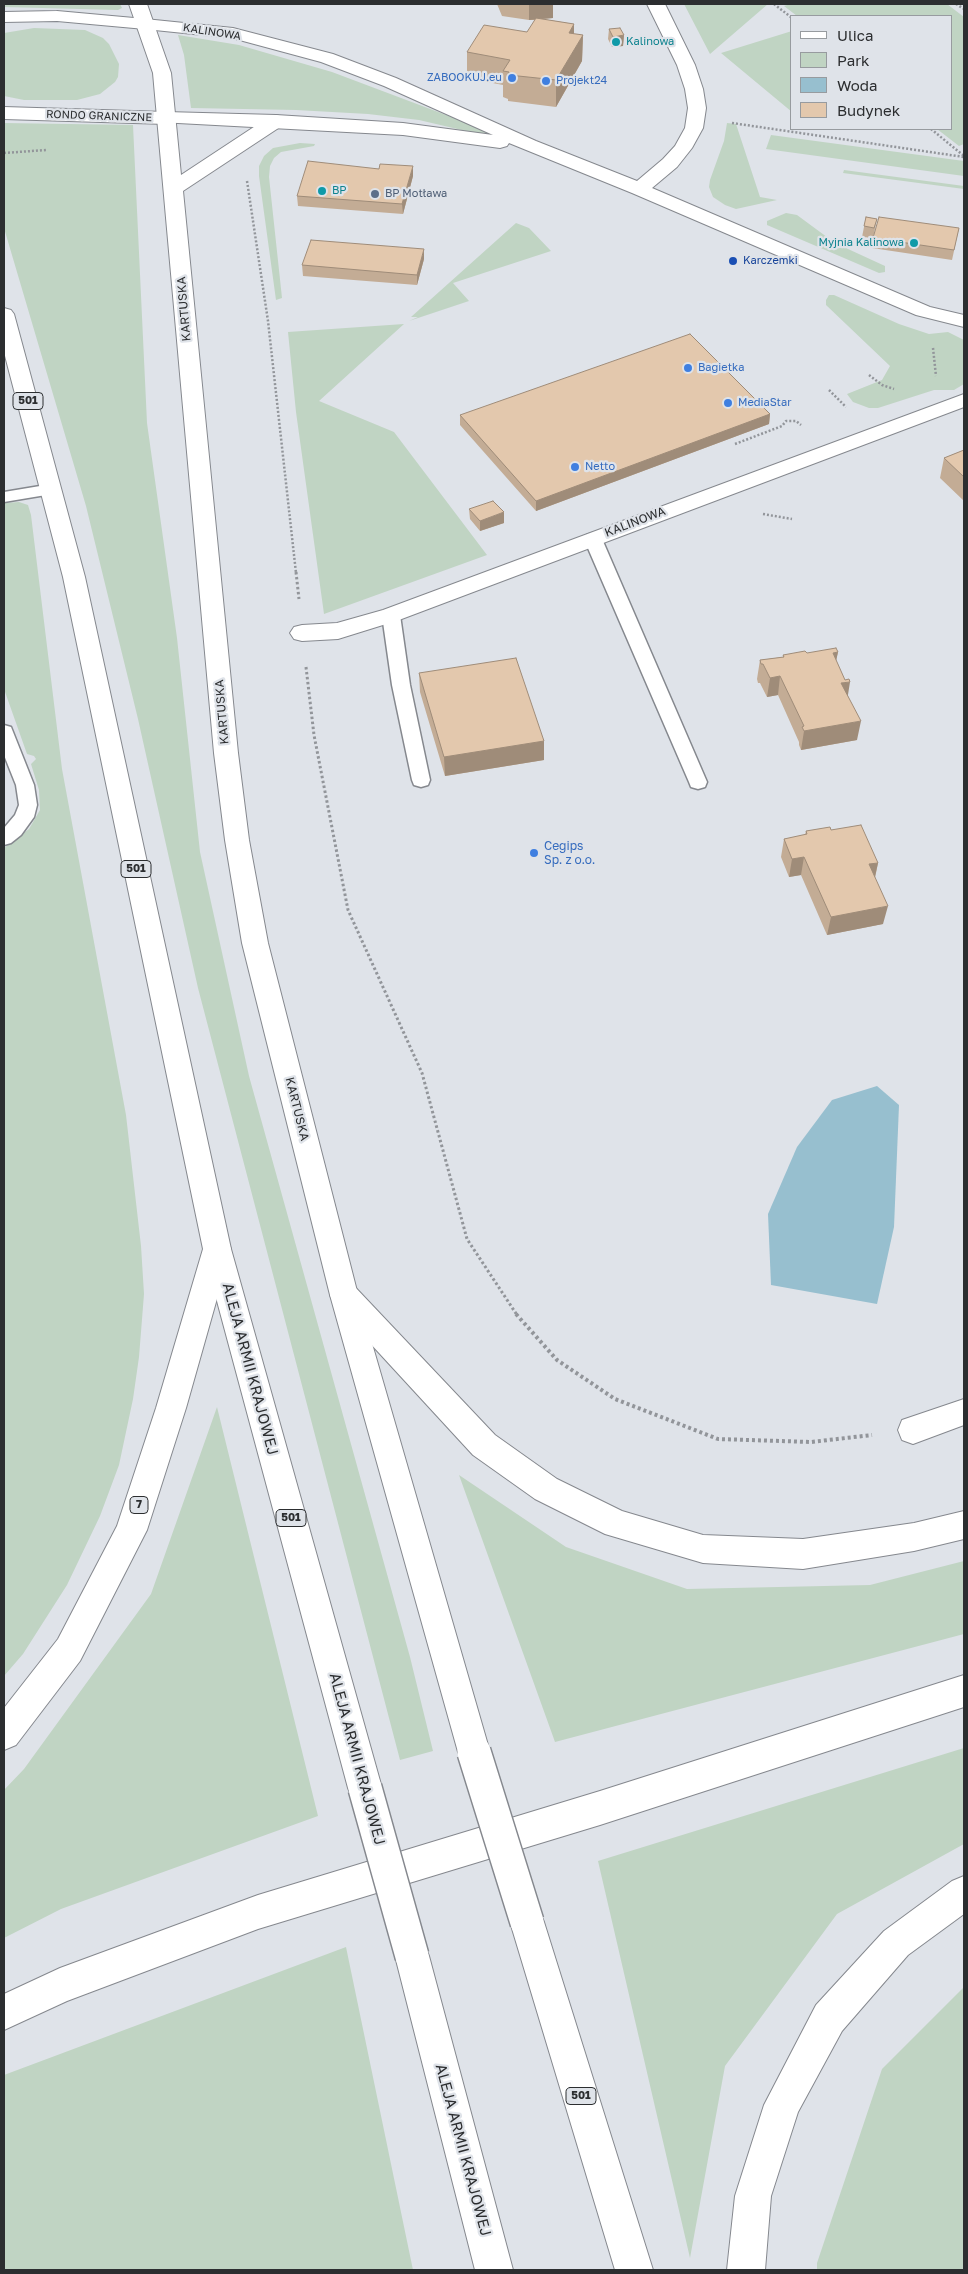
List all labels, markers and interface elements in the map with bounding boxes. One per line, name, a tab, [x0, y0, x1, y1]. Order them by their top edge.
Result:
legend	[790, 15, 953, 130]
street label: KALINOWA	[182, 21, 242, 43]
text: Ulica	[837, 26, 873, 44]
place label: Kalinowa	[626, 35, 674, 49]
marker: Kalinowa	[610, 36, 622, 48]
text: Park	[837, 51, 869, 69]
place label: ZABOOKUJ.eu	[427, 71, 502, 85]
marker: ZABOOKUJ.eu	[506, 72, 518, 84]
place label: Projekt24	[556, 74, 607, 88]
marker: Projekt24	[540, 75, 552, 87]
text: Woda	[837, 76, 878, 94]
text: Budynek	[837, 101, 900, 119]
street label: RONDO GRANICZNE	[46, 108, 152, 124]
place label: BP	[332, 184, 347, 198]
marker: BP	[316, 185, 328, 197]
place label: BP Motława	[385, 187, 447, 201]
marker: BP Motława	[369, 188, 381, 200]
place label: Myjnia Kalinowa	[818, 236, 904, 250]
marker: Myjnia Kalinowa	[908, 237, 920, 249]
place label: Karczemki	[743, 254, 798, 268]
marker: Karczemki	[727, 255, 739, 267]
street label: KARTUSKA	[174, 276, 194, 342]
place label: Bagietka	[698, 361, 744, 375]
marker: Bagietka	[682, 362, 694, 374]
road number: 501	[13, 392, 43, 410]
place label: MediaStar	[738, 396, 791, 410]
marker: MediaStar	[722, 397, 734, 409]
place label: Netto	[585, 460, 615, 474]
marker: Netto	[569, 461, 581, 473]
street label: KALINOWA	[603, 504, 667, 540]
street label: KARTUSKA	[212, 679, 232, 745]
place label: Cegips Sp. z o.o.	[544, 839, 595, 867]
marker: Cegips Sp. z o.o.	[528, 847, 540, 859]
road number: 501	[121, 861, 151, 878]
street label: KARTUSKA	[282, 1076, 312, 1142]
street label: ALEJA ARMII KRAJOWEJ	[218, 1281, 282, 1457]
road number: 7	[130, 1496, 148, 1514]
road number: 501	[276, 1510, 306, 1526]
street label: ALEJA ARMII KRAJOWEJ	[325, 1671, 389, 1847]
street label: ALEJA ARMII KRAJOWEJ	[431, 2062, 495, 2238]
road number: 501	[566, 2088, 596, 2104]

